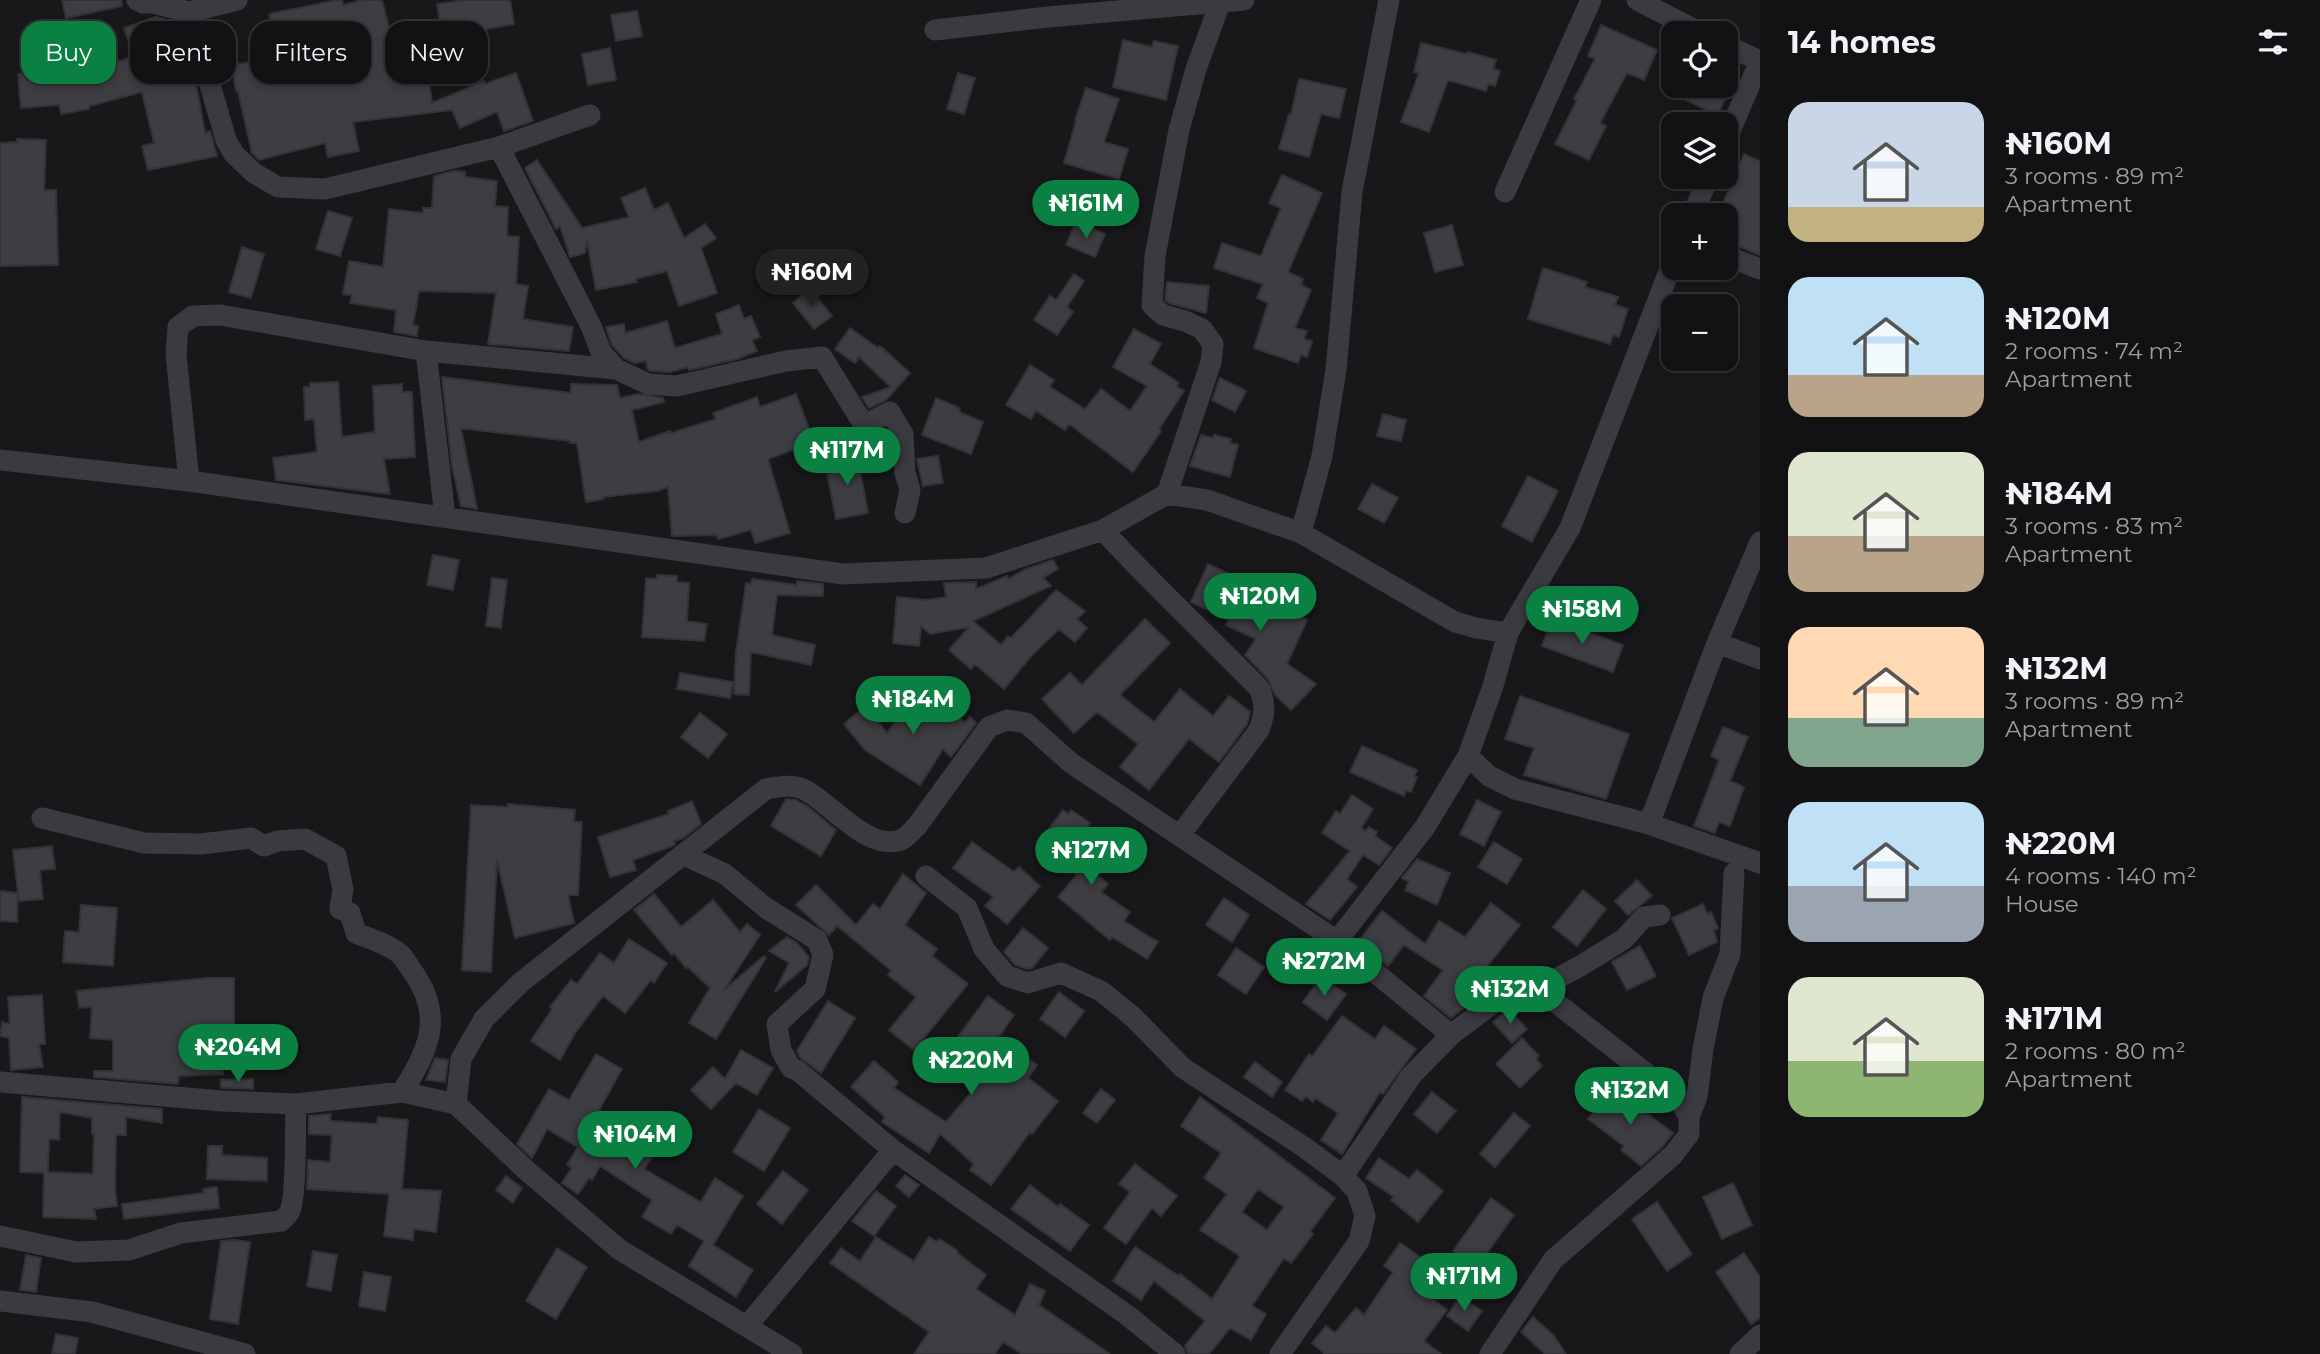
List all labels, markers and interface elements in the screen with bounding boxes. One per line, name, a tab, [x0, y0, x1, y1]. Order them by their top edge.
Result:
chip: Buy	[21, 21, 116, 84]
chip: Rent	[130, 21, 236, 84]
chip: Filters	[250, 21, 371, 84]
chip: New	[385, 21, 488, 84]
map controls	[1661, 21, 1738, 371]
button: locate	[1661, 21, 1738, 98]
icon: filters	[2254, 23, 2292, 61]
text: 14 homes	[1788, 24, 1936, 61]
button: layers	[1661, 112, 1738, 189]
text: ₦160M	[2005, 125, 2112, 162]
icon: home	[1844, 130, 1928, 214]
text: 3 rooms · 89 m²	[2005, 162, 2184, 190]
pin: ₦161M	[1037, 180, 1135, 240]
text: ₦161M	[1048, 189, 1124, 217]
text: Apartment	[2005, 190, 2133, 218]
button: +	[1661, 203, 1738, 280]
pin: ₦160M	[763, 250, 861, 309]
text: ₦160M	[771, 258, 853, 286]
button: −	[1661, 294, 1738, 371]
text: ₦120M	[2005, 300, 2111, 337]
icon: home	[1844, 305, 1928, 389]
text: 2 rooms · 74 m²	[2005, 337, 2183, 365]
text: Apartment	[2005, 365, 2133, 393]
pin: ₦117M	[798, 428, 896, 487]
text: ₦117M	[809, 436, 885, 464]
text: ₦184M	[2005, 475, 2113, 512]
icon: home	[1844, 480, 1928, 564]
text: 3 rooms · 83 m²	[2005, 512, 2183, 540]
text: Apartment	[2005, 540, 2133, 568]
pin: ₦120M	[1211, 574, 1309, 633]
text: ₦120M	[1220, 582, 1300, 610]
pin: ₦158M	[1533, 586, 1631, 646]
text: ₦158M	[1542, 595, 1622, 623]
text: ₦132M	[2005, 650, 2108, 687]
icon: home	[1844, 655, 1928, 739]
pin: ₦184M	[864, 676, 962, 736]
text: ₦184M	[872, 685, 954, 713]
text: 3 rooms · 89 m²	[2005, 687, 2184, 715]
text: Apartment	[2005, 715, 2133, 743]
text: ₦220M	[2005, 825, 2116, 862]
pin: ₦127M	[1042, 828, 1140, 887]
icon: home	[1844, 830, 1928, 914]
text: ₦127M	[1051, 836, 1131, 864]
text: 4 rooms · 140 m²	[2005, 862, 2197, 890]
text: House	[2005, 890, 2079, 918]
pin: ₦272M	[1275, 939, 1373, 998]
text: ₦272M	[1282, 947, 1366, 975]
pin: ₦132M	[1461, 967, 1559, 1026]
text: ₦132M	[1471, 975, 1549, 1003]
text: ₦171M	[2005, 1000, 2103, 1037]
icon: home	[1844, 1005, 1928, 1089]
pin: ₦204M	[189, 1024, 287, 1084]
text: ₦204M	[194, 1033, 282, 1061]
text: 2 rooms · 80 m²	[2005, 1037, 2186, 1065]
pin: ₦220M	[922, 1038, 1020, 1097]
text: ₦220M	[928, 1046, 1014, 1074]
text: Apartment	[2005, 1065, 2133, 1093]
pin: ₦132M	[1581, 1068, 1679, 1127]
text: ₦132M	[1591, 1076, 1669, 1104]
pin: ₦104M	[586, 1112, 684, 1171]
text: ₦104M	[593, 1120, 677, 1148]
pin: ₦171M	[1415, 1254, 1513, 1313]
text: ₦171M	[1426, 1262, 1502, 1290]

